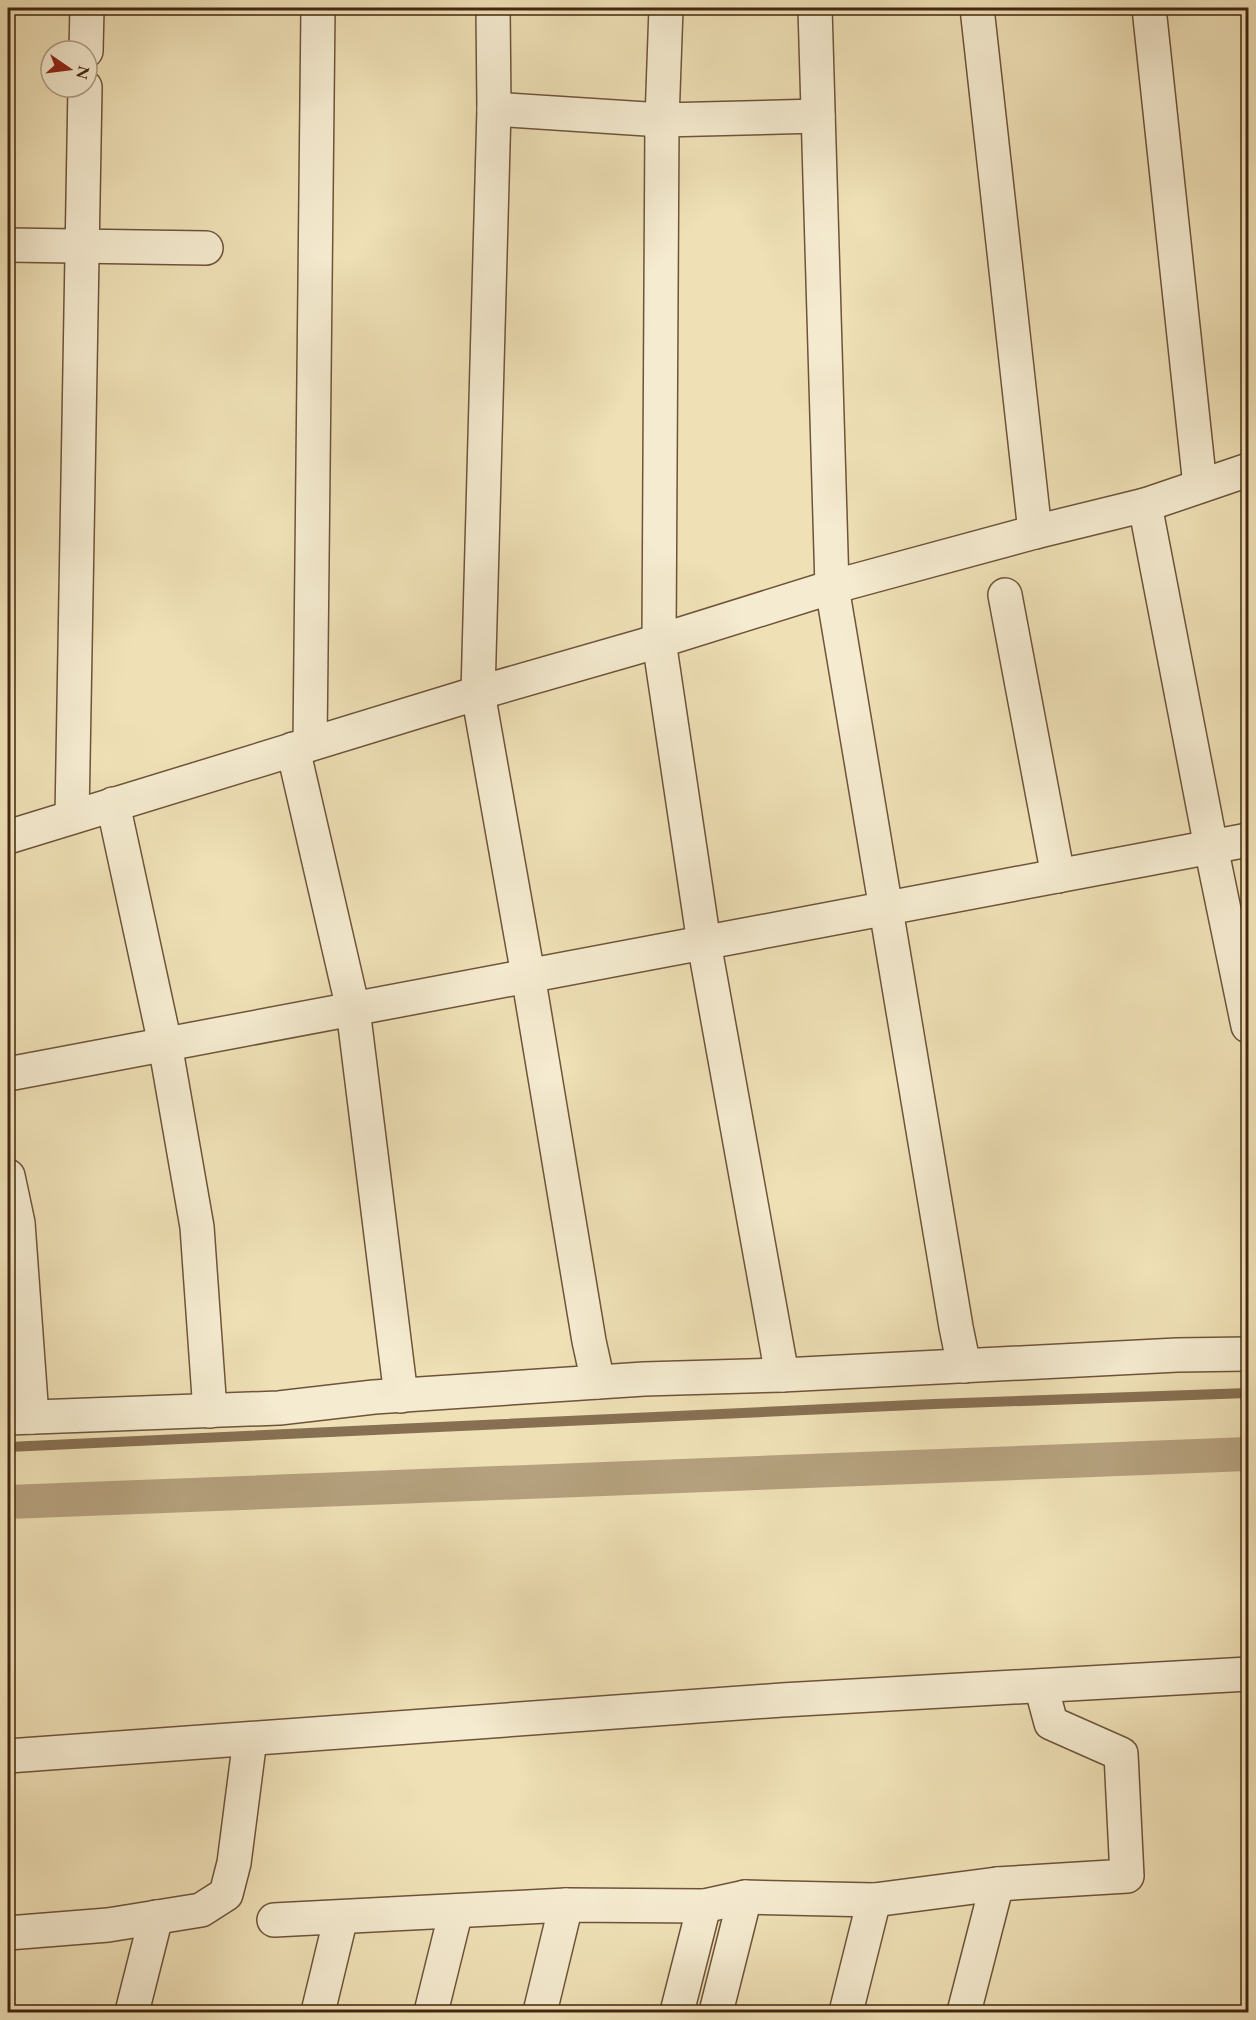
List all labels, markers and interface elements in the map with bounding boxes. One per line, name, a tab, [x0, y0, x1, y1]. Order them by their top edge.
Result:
north arrow	[39, 39, 99, 99]
text: N	[71, 64, 95, 81]

